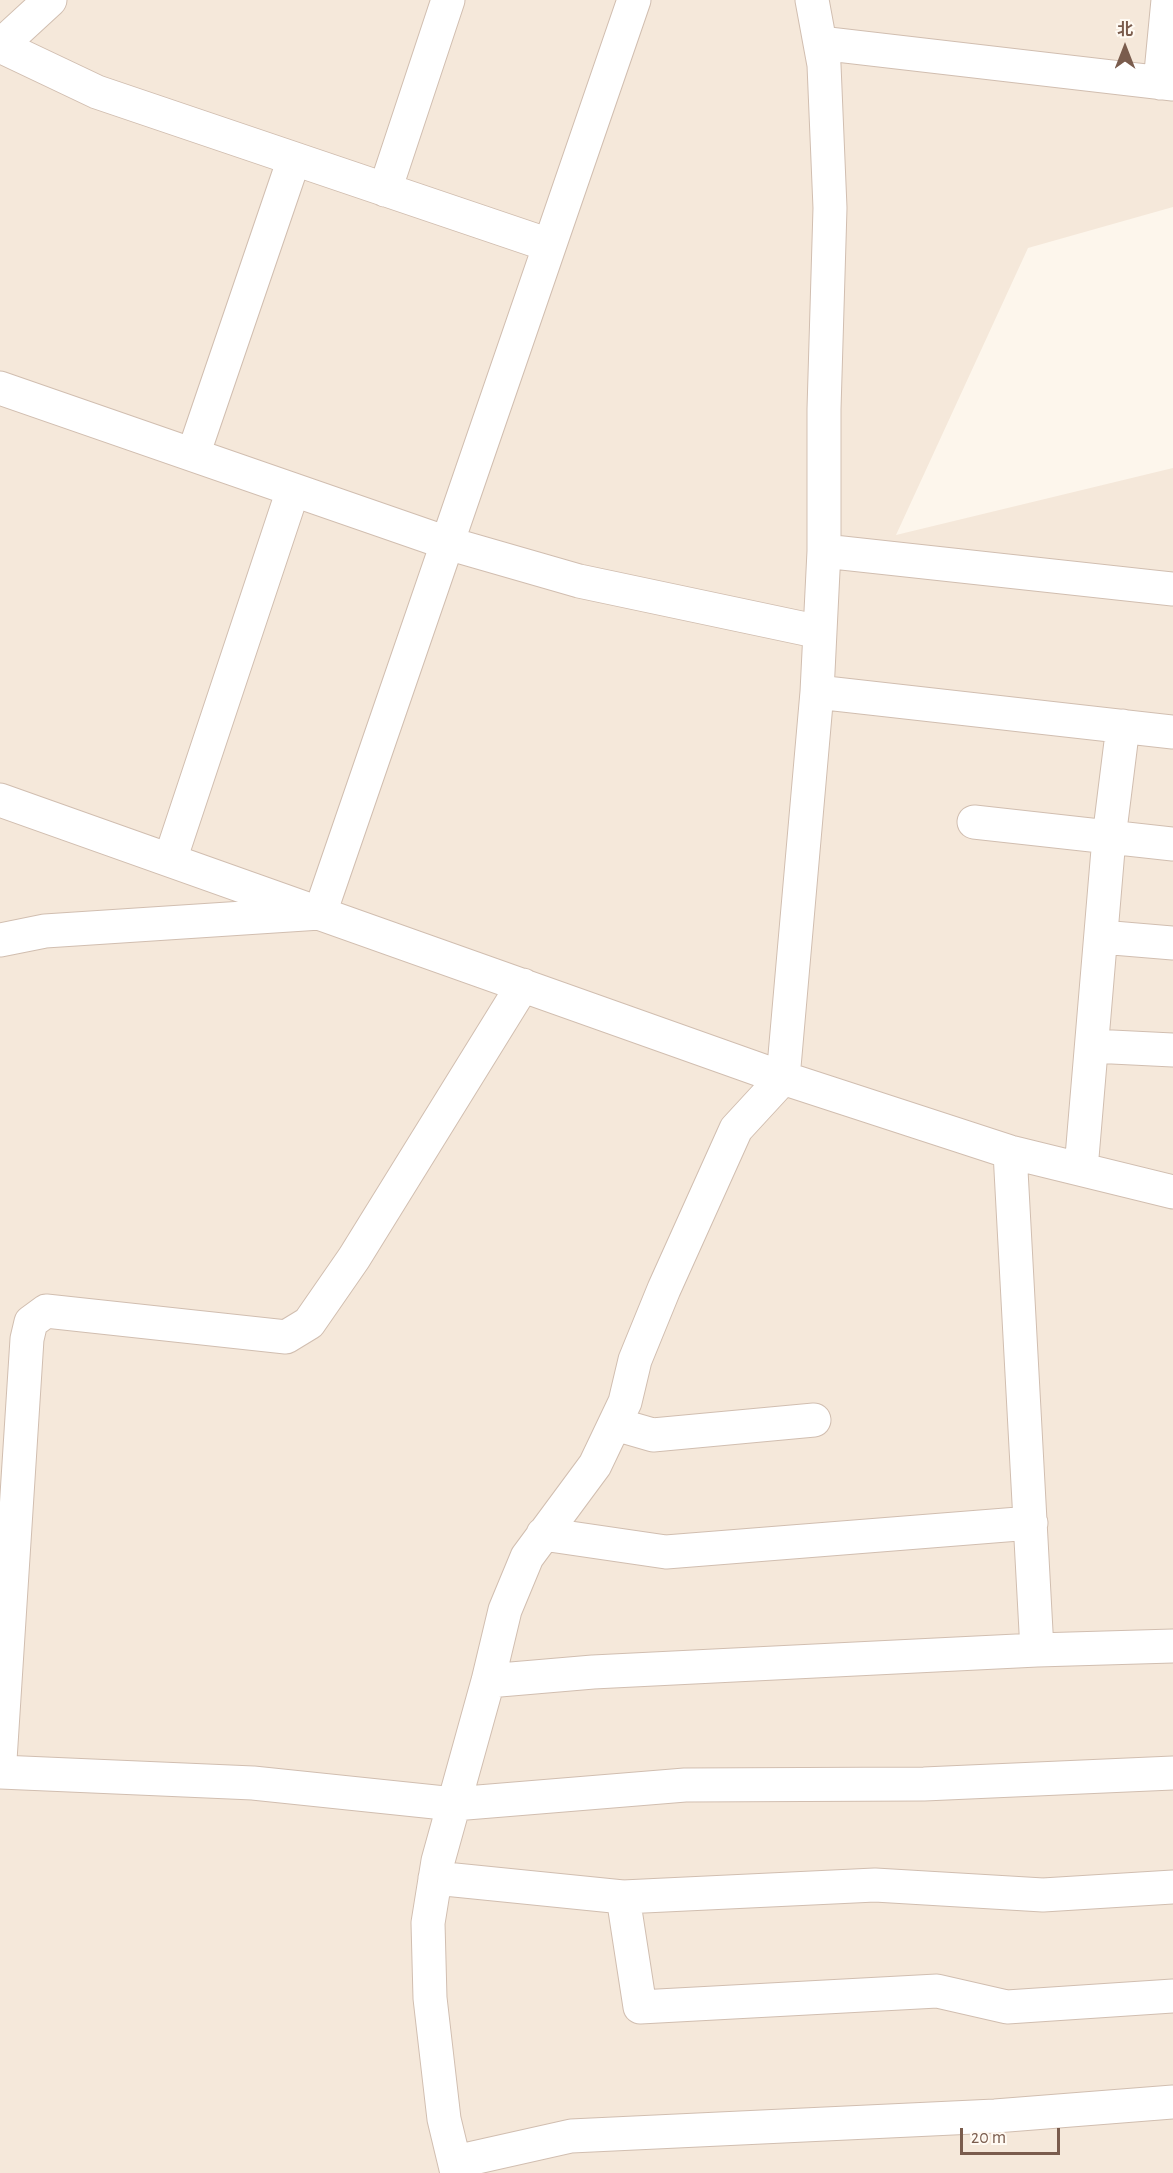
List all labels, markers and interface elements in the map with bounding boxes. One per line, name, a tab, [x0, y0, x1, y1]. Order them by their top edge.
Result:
north arrow	[1095, 18, 1155, 78]
text: 北	[1117, 22, 1133, 38]
scale bar	[963, 2116, 1064, 2154]
text: 20 m	[971, 2129, 1006, 2147]

